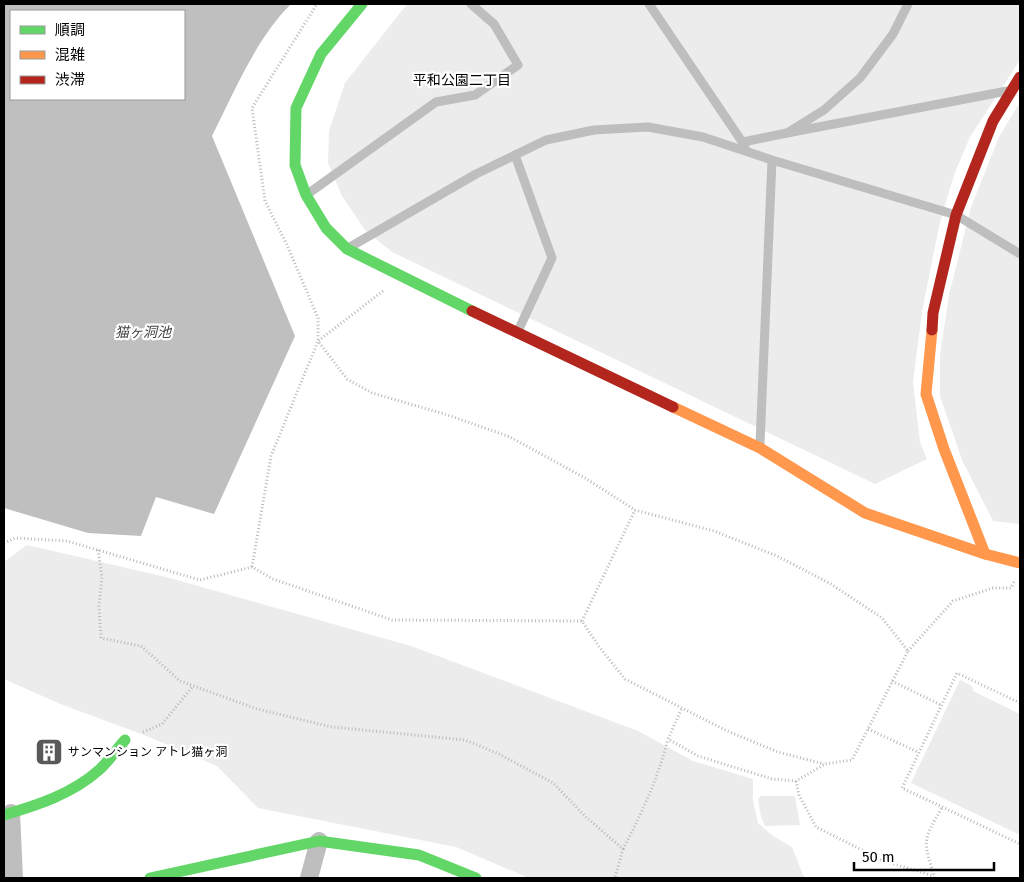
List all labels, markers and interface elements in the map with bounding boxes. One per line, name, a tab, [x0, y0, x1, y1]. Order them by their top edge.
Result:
legend	[10, 10, 185, 100]
text: 順調	[55, 21, 85, 39]
text: 混雑	[55, 46, 85, 64]
text: 渋滞	[55, 71, 85, 89]
district label: 平和公園二丁目	[413, 72, 511, 89]
water label: 猫ヶ洞池	[115, 324, 173, 341]
building icon: サンマンション アトレ猫ヶ洞	[34, 737, 64, 767]
place label: サンマンション アトレ猫ヶ洞	[68, 745, 227, 759]
scale bar	[854, 840, 994, 872]
text: 50 m	[862, 848, 895, 866]

